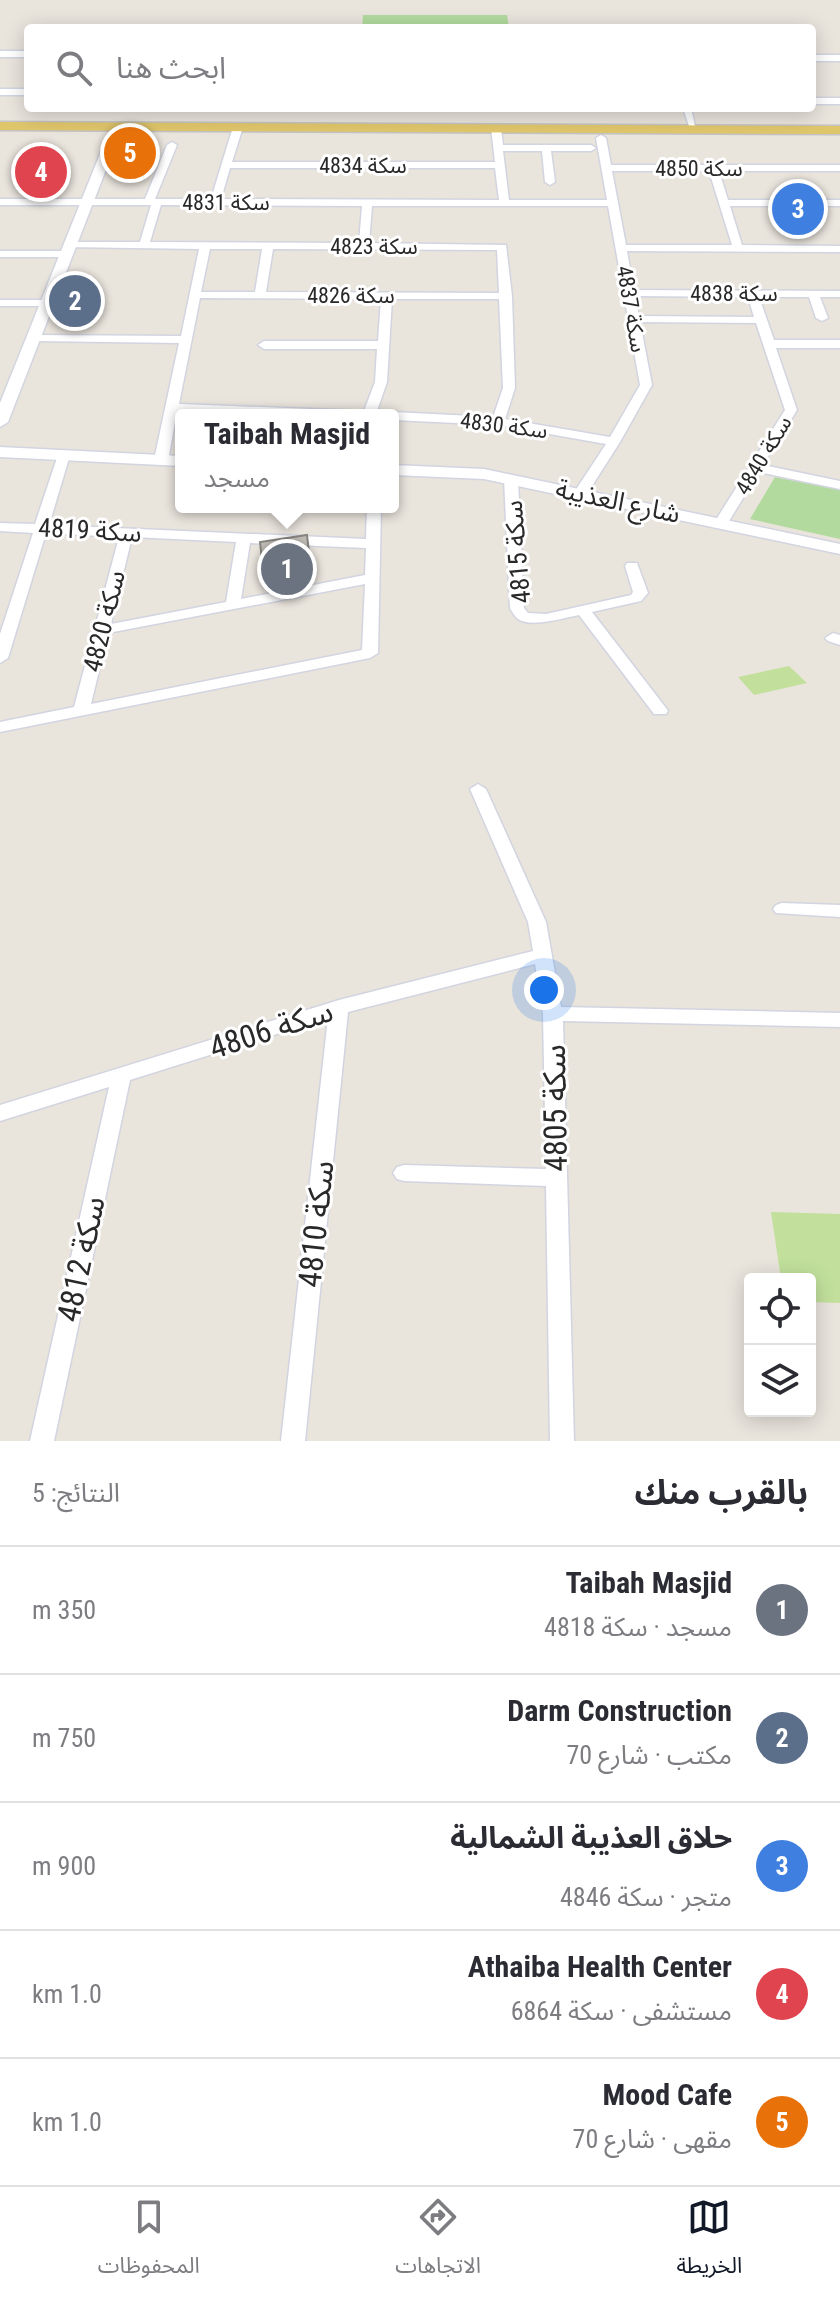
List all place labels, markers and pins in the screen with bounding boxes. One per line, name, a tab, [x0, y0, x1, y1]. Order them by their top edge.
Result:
pin: 5	[104, 123, 156, 183]
pin: 4	[15, 142, 67, 202]
pin: 3	[772, 179, 824, 239]
pin: 2	[49, 271, 101, 331]
pin: 1	[261, 539, 313, 599]

